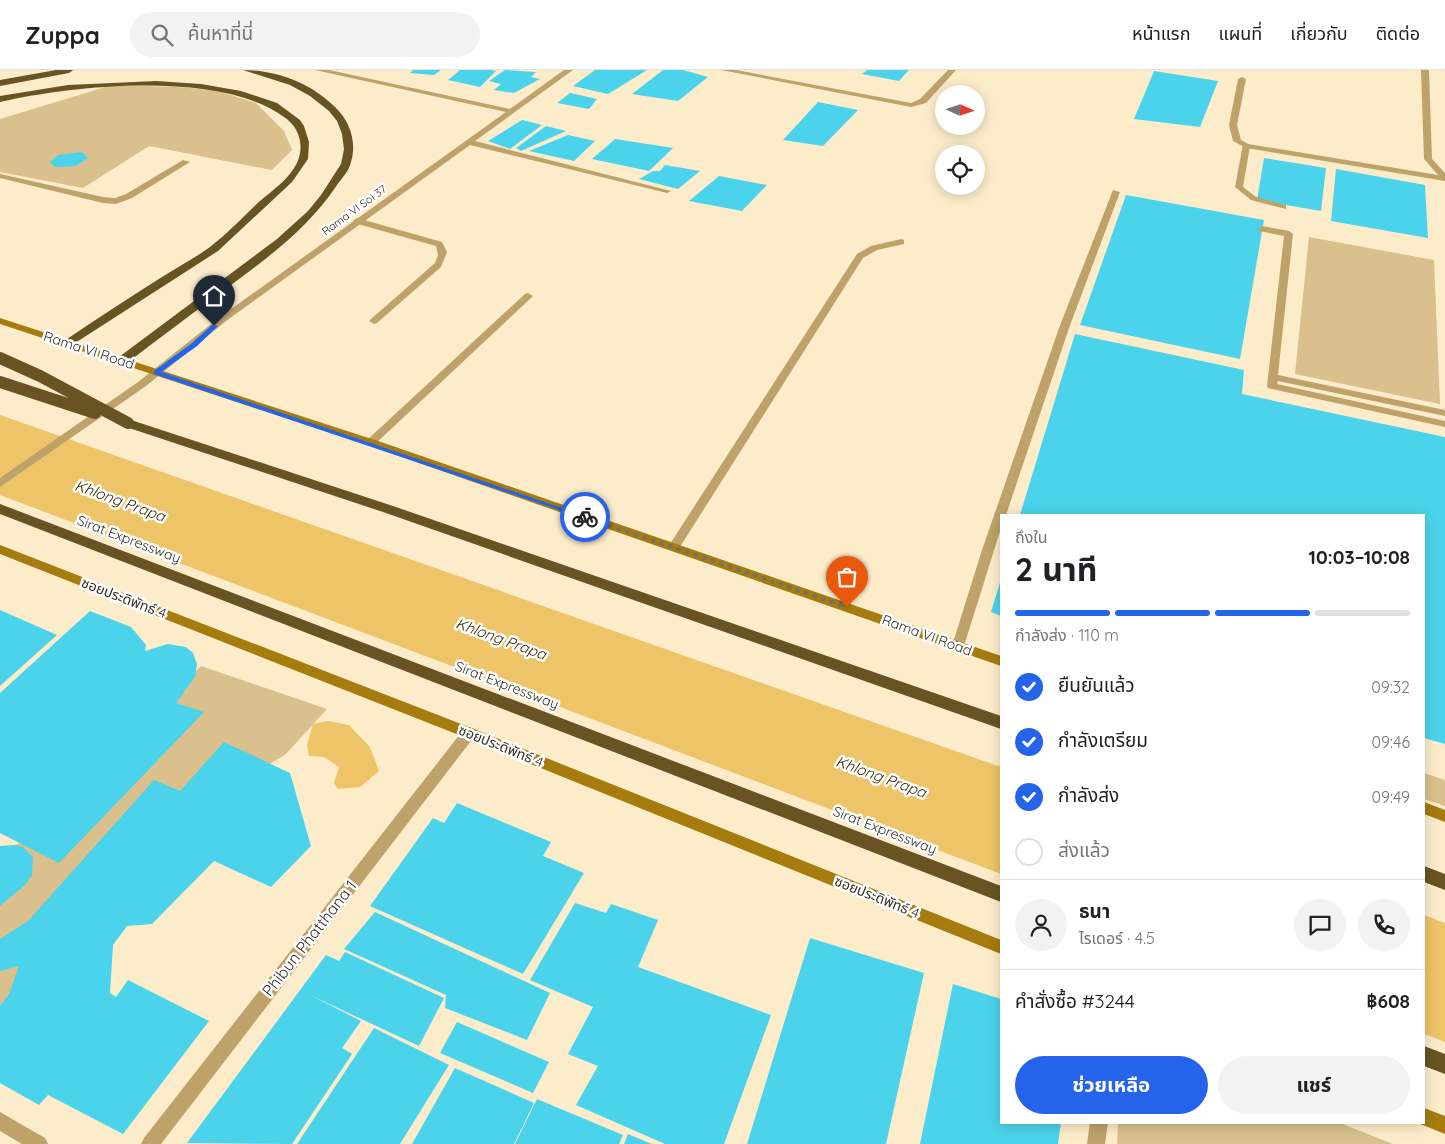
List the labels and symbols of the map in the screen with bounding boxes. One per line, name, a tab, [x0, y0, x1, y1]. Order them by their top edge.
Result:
north arrow	[935, 85, 985, 135]
street label: Rama VI Soi 37	[319, 182, 389, 238]
pin	[193, 275, 235, 326]
street label: Rama VI Road	[41, 327, 137, 373]
water label: Khlong Prapa	[72, 475, 169, 526]
courier	[560, 492, 610, 542]
street label: Sirat Expressway	[75, 511, 183, 567]
pin	[826, 556, 868, 607]
street label: ซอยประดิพัทธ์ 4	[79, 573, 169, 623]
street label: Rama VI Road	[880, 610, 974, 660]
water label: Khlong Prapa	[453, 613, 550, 664]
street label: Sirat Expressway	[453, 657, 561, 713]
street label: ซอยประดิพัทธ์ 4	[456, 721, 546, 771]
water label: Khlong Prapa	[833, 751, 930, 802]
street label: Sirat Expressway	[831, 802, 939, 858]
street label: ซอยประดิพัทธ์ 4	[832, 872, 922, 922]
street label: Phibun Phatthana 1	[258, 876, 360, 1000]

